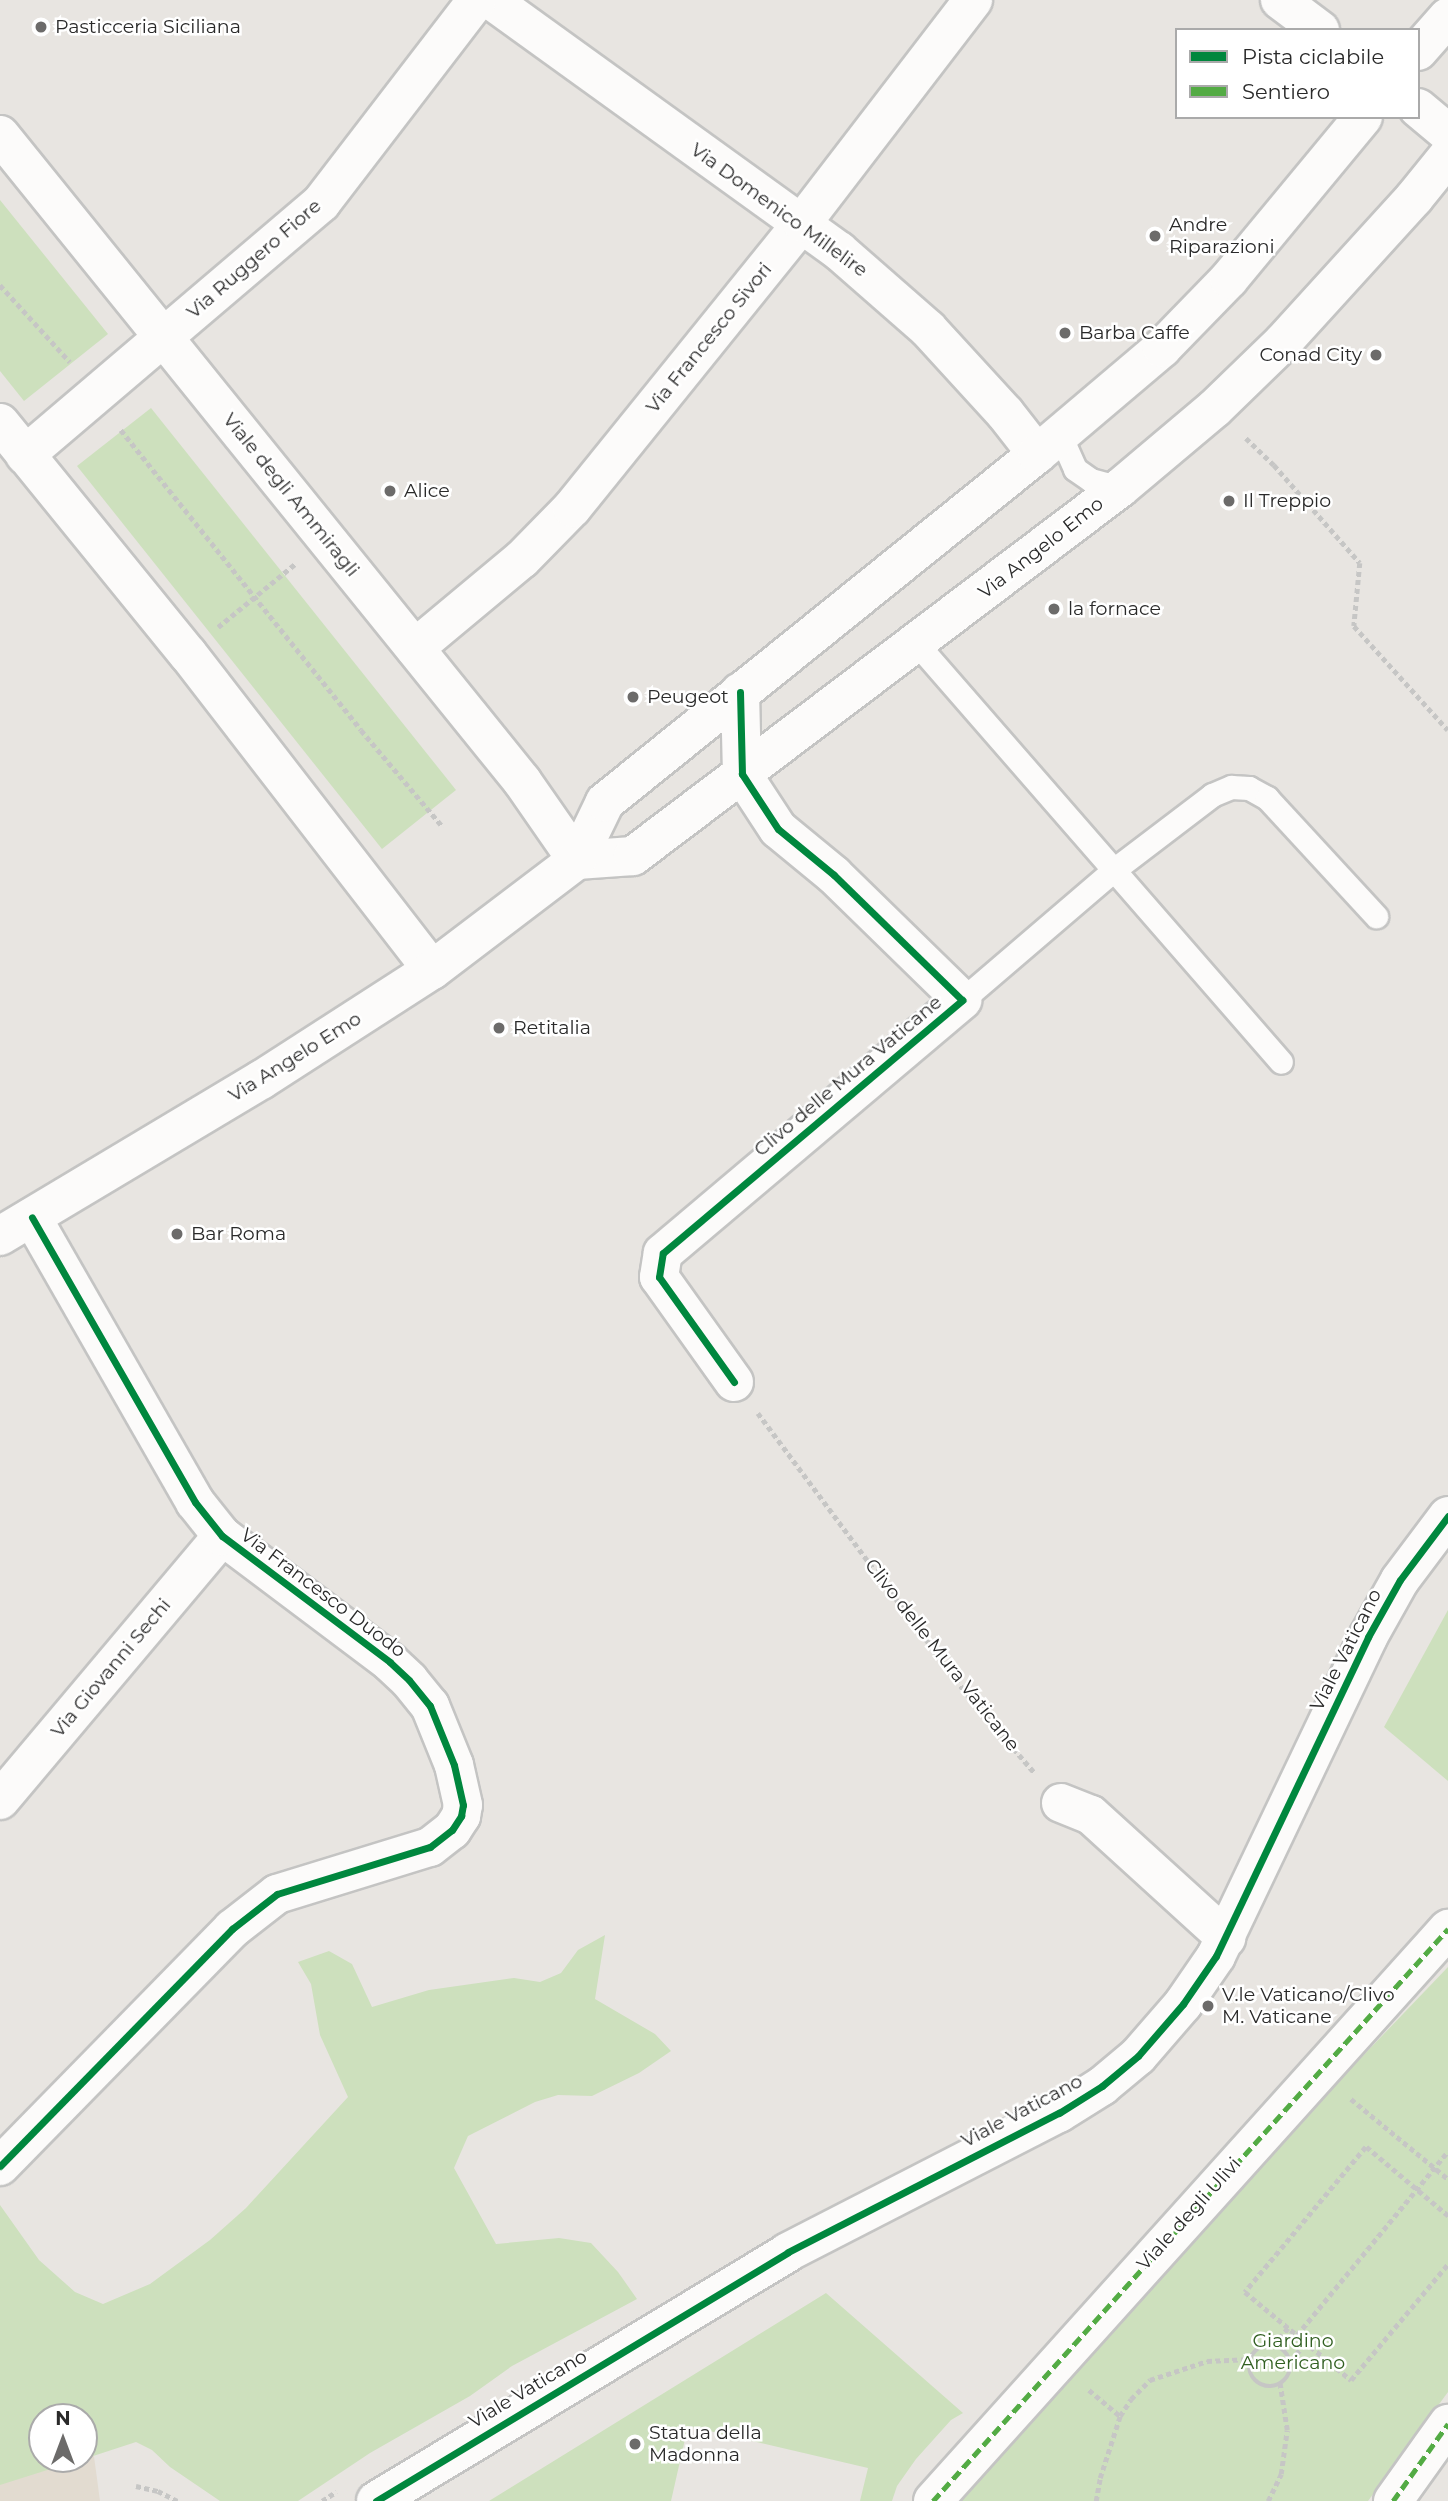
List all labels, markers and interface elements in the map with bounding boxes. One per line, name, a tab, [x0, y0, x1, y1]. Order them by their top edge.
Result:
place label: Pasticceria Siciliana	[55, 16, 241, 38]
marker: Pasticceria Siciliana	[33, 19, 49, 35]
legend	[1175, 28, 1420, 119]
text: Pista ciclabile	[1242, 44, 1384, 69]
text: Sentiero	[1242, 79, 1330, 104]
street label: Via Domenico Millelire	[686, 138, 872, 282]
street label: Via Ruggero Fiore	[182, 194, 326, 324]
place label: Andre Riparazioni	[1169, 214, 1275, 258]
marker: Andre Riparazioni	[1147, 228, 1163, 244]
street label: Via Francesco Sivori	[641, 258, 777, 418]
place label: Barba Caffe	[1079, 322, 1190, 344]
marker: Barba Caffe	[1057, 325, 1073, 341]
place label: Conad City	[1259, 344, 1362, 366]
marker: Conad City	[1368, 347, 1384, 363]
street label: Viale degli Ammiragli	[218, 409, 364, 581]
place label: Alice	[404, 480, 450, 502]
marker: Alice	[382, 483, 398, 499]
place label: Il Treppio	[1243, 490, 1331, 512]
street label: Via Angelo Emo	[974, 492, 1108, 604]
marker: Il Treppio	[1221, 493, 1237, 509]
place label: la fornace	[1068, 598, 1161, 620]
marker: la fornace	[1046, 601, 1062, 617]
place label: Peugeot	[647, 686, 729, 708]
marker: Peugeot	[625, 689, 641, 705]
street label: Clivo delle Mura Vaticane	[749, 991, 947, 1161]
street label: Via Angelo Emo	[225, 1007, 365, 1107]
place label: Retitalia	[513, 1017, 591, 1039]
marker: Retitalia	[491, 1020, 507, 1036]
place label: Bar Roma	[191, 1223, 286, 1245]
marker: Bar Roma	[169, 1226, 185, 1242]
street label: Via Francesco Duodo	[236, 1523, 410, 1663]
street label: Clivo delle Mura Vaticane	[860, 1554, 1024, 1756]
street label: Viale Vaticano	[1305, 1585, 1387, 1715]
street label: Via Giovanni Sechi	[46, 1594, 176, 1742]
place label: V.le Vaticano/Clivo M. Vaticane	[1222, 1984, 1395, 2028]
marker: V.le Vaticano/Clivo M. Vaticane	[1200, 1998, 1216, 2014]
street label: Viale Vaticano	[958, 2070, 1086, 2152]
street label: Viale degli Ulivi	[1132, 2153, 1246, 2275]
park label: Giardino Americano	[1241, 2330, 1345, 2374]
street label: Viale Vaticano	[465, 2345, 591, 2433]
north arrow	[28, 2403, 98, 2473]
text: N	[55, 2407, 71, 2430]
place label: Statua della Madonna	[649, 2422, 762, 2466]
marker: Statua della Madonna	[627, 2436, 643, 2452]

